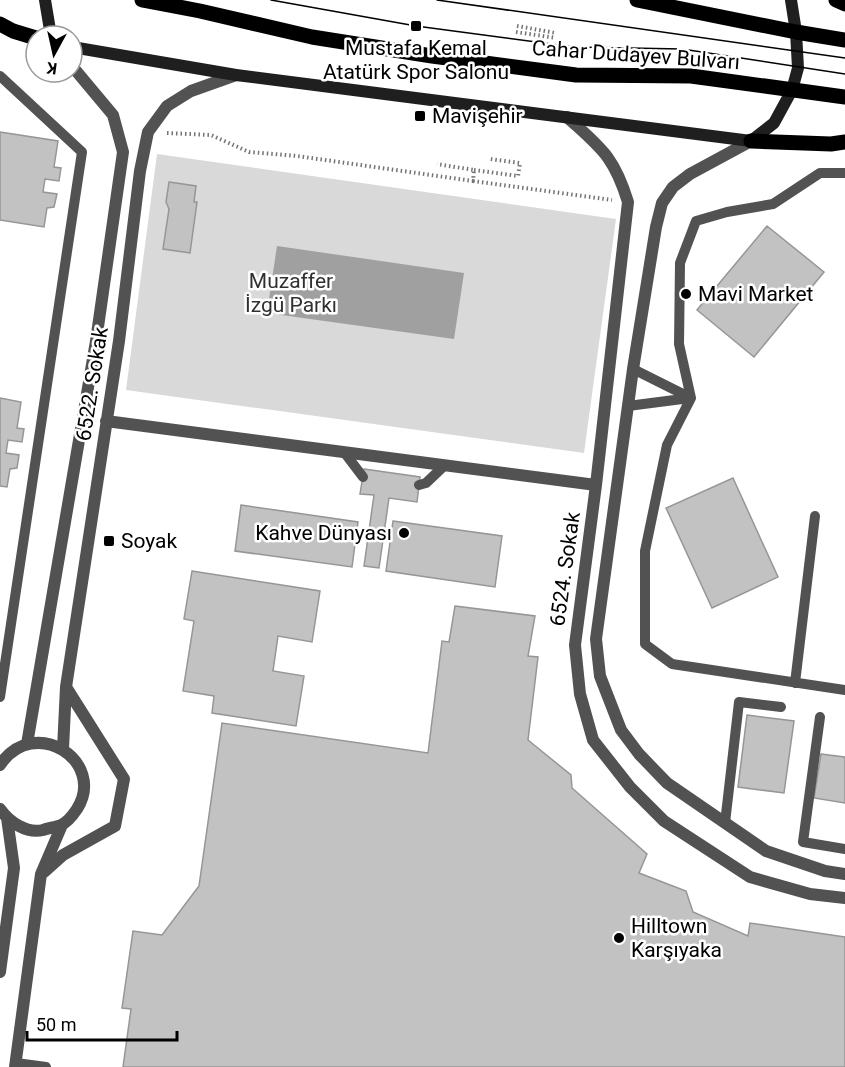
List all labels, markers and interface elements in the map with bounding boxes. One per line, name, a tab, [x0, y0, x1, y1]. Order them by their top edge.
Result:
marker: Mustafa Kemal Atatürk Spor Salonu	[409, 19, 423, 33]
north arrow	[24, 24, 84, 84]
place label: Mustafa Kemal Atatürk Spor Salonu	[323, 36, 509, 84]
street label: Cahar Dudayev Bulvarı	[531, 36, 741, 74]
text: K	[45, 58, 58, 78]
place label: Mavişehir	[432, 104, 523, 128]
marker: Mavişehir	[413, 109, 427, 123]
park label: Muzaffer İzgü Parkı	[245, 269, 337, 317]
place label: Mavi Market	[698, 282, 814, 306]
marker: Mavi Market	[679, 287, 693, 301]
street label: 6522. Sokak	[71, 325, 113, 443]
street label: 6524. Sokak	[545, 510, 585, 628]
place label: Kahve Dünyası	[255, 521, 392, 545]
marker: Kahve Dünyası	[397, 526, 411, 540]
place label: Soyak	[121, 529, 177, 553]
marker: Soyak	[102, 534, 116, 548]
place label: Hilltown Karşıyaka	[631, 914, 722, 962]
marker: Hilltown Karşıyaka	[612, 931, 626, 945]
scale bar	[27, 1004, 177, 1042]
text: 50 m	[36, 1014, 76, 1035]

